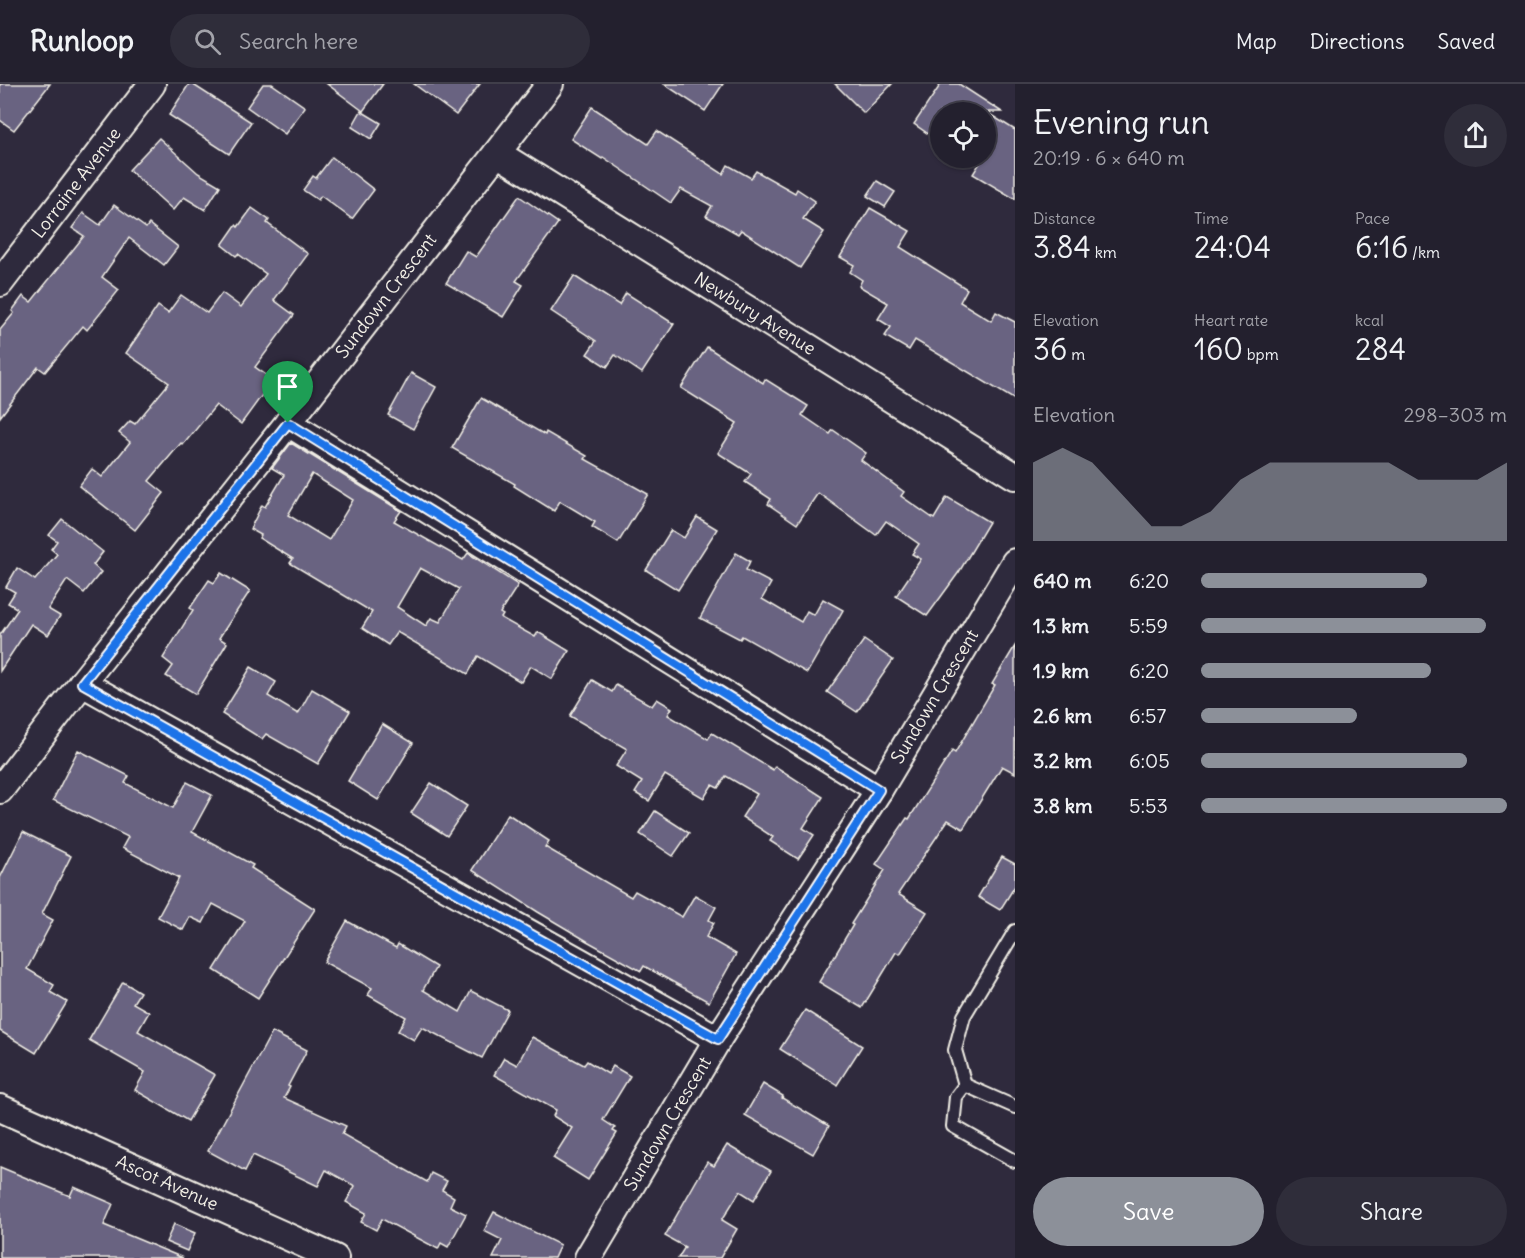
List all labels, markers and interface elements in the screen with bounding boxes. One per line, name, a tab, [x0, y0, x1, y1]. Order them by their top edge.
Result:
search box	[170, 14, 590, 68]
text: Runloop	[30, 23, 134, 59]
icon: search	[191, 25, 224, 58]
text: Search here	[239, 27, 358, 55]
text: Map	[1236, 28, 1277, 55]
text: Directions	[1310, 28, 1404, 55]
text: Saved	[1437, 28, 1495, 55]
text: Evening run	[1033, 101, 1209, 143]
map controls	[930, 102, 996, 168]
button: locate	[930, 102, 996, 168]
button: share	[1444, 104, 1507, 167]
street label: Lorraine Avenue	[26, 123, 126, 243]
text: 20:19 · 6 × 640 m	[1033, 145, 1185, 170]
text: Distance	[1033, 208, 1095, 228]
text: Time	[1194, 208, 1229, 228]
text: Pace	[1355, 208, 1390, 228]
text: 3.84	[1033, 228, 1091, 266]
text: 24:04	[1194, 228, 1271, 266]
text: 6:16	[1355, 228, 1408, 266]
street label: Sundown Crescent	[330, 229, 441, 363]
text: km	[1091, 242, 1117, 262]
text: /km	[1408, 242, 1440, 262]
street label: Newbury Avenue	[690, 267, 820, 360]
text: Elevation	[1033, 310, 1099, 330]
text: Heart rate	[1194, 310, 1268, 330]
text: kcal	[1355, 310, 1384, 330]
text: 36	[1033, 330, 1067, 368]
text: 160	[1194, 330, 1243, 368]
text: 284	[1355, 330, 1406, 368]
text: m	[1067, 344, 1085, 364]
text: bpm	[1243, 344, 1279, 364]
pin	[262, 361, 313, 423]
icon: arrive	[271, 370, 304, 403]
text: Elevation	[1033, 402, 1115, 427]
text: 298–303 m	[1403, 402, 1507, 427]
text: 640 m	[1033, 568, 1092, 593]
text: 6:20	[1129, 568, 1169, 593]
text: 1.3 km	[1033, 613, 1089, 638]
text: 5:59	[1129, 613, 1168, 638]
street label: Sundown Crescent	[886, 625, 983, 767]
text: 1.9 km	[1033, 658, 1089, 683]
text: 6:20	[1129, 658, 1169, 683]
text: 2.6 km	[1033, 703, 1092, 728]
text: 6:57	[1129, 703, 1166, 728]
text: 3.2 km	[1033, 748, 1092, 773]
text: 6:05	[1129, 748, 1170, 773]
text: 3.8 km	[1033, 793, 1093, 818]
text: 5:53	[1129, 793, 1168, 818]
street label: Sundown Crescent	[619, 1052, 716, 1195]
street label: Ascot Avenue	[113, 1149, 222, 1215]
button: Save	[1033, 1177, 1264, 1246]
button: Share	[1276, 1177, 1507, 1246]

